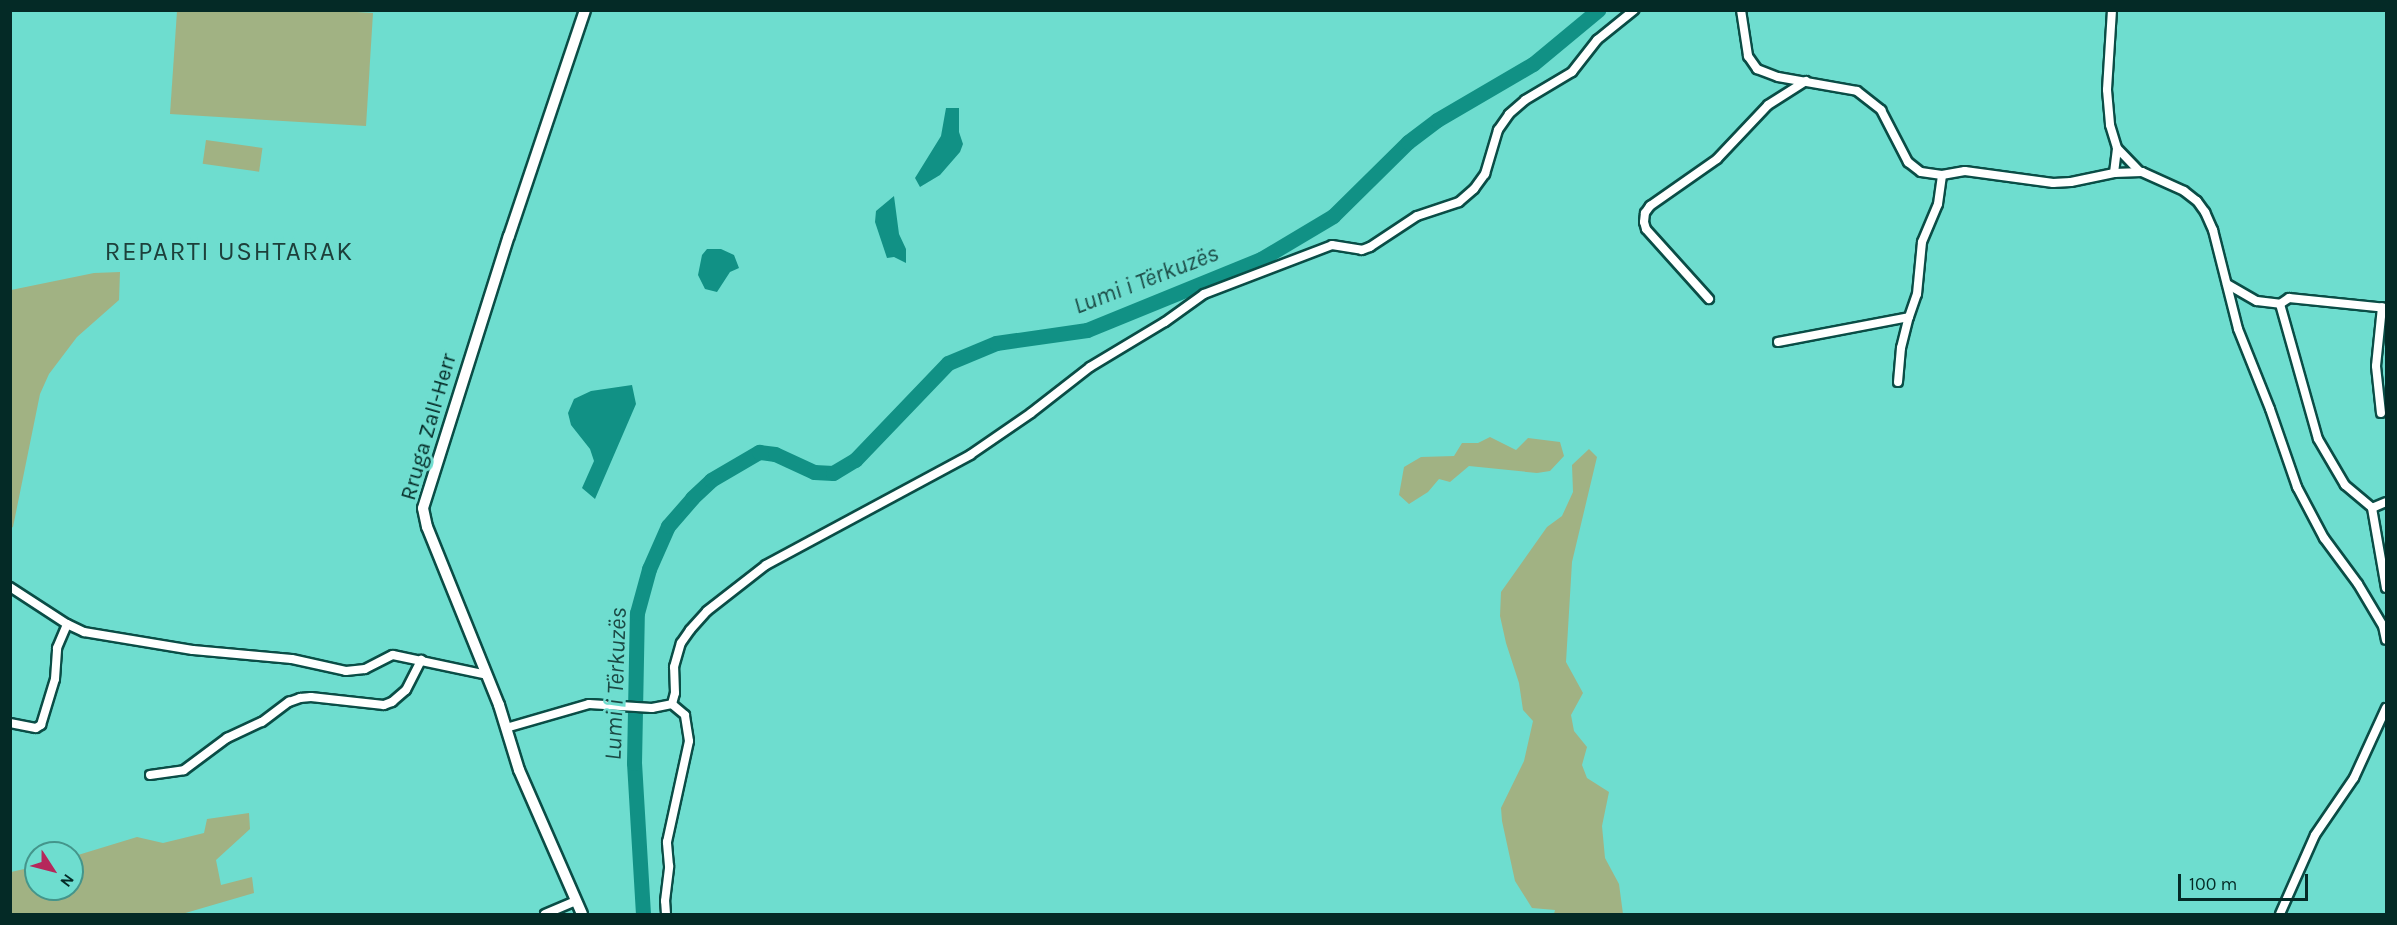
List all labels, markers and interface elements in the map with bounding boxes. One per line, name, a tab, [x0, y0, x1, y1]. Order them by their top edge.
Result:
district label: REPARTI USHTARAK	[105, 236, 353, 268]
water label: Lumi i Tërkuzës	[1069, 239, 1223, 321]
street label: Rruga Zall-Herr	[395, 351, 463, 503]
water label: Lumi i Tërkuzës	[599, 607, 633, 761]
north arrow	[24, 841, 84, 901]
scale bar	[2181, 862, 2312, 900]
text: N	[56, 870, 78, 891]
text: 100 m	[2189, 873, 2237, 895]

